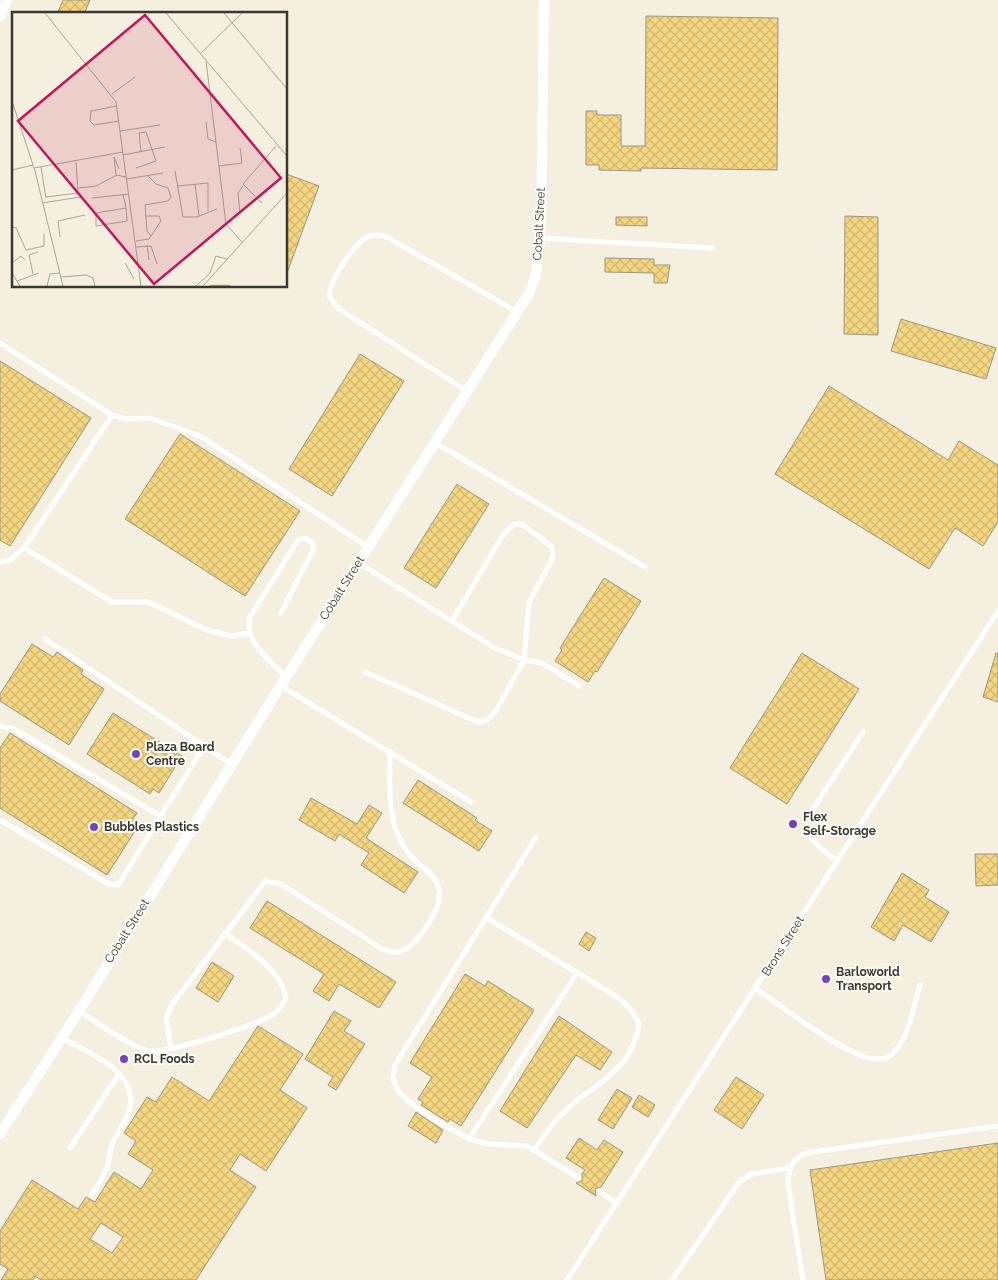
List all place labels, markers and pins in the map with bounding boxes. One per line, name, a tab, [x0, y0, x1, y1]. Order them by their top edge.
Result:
place label: Plaza Board Centre	[146, 740, 215, 768]
marker: Plaza Board Centre	[130, 748, 142, 760]
place label: Flex Self-Storage	[803, 810, 876, 838]
marker: Flex Self-Storage	[787, 818, 799, 830]
place label: Bubbles Plastics	[104, 820, 199, 834]
marker: Bubbles Plastics	[88, 821, 100, 833]
place label: Barloworld Transport	[836, 965, 900, 993]
marker: Barloworld Transport	[820, 973, 832, 985]
place label: RCL Foods	[134, 1052, 195, 1066]
marker: RCL Foods	[118, 1053, 130, 1065]

